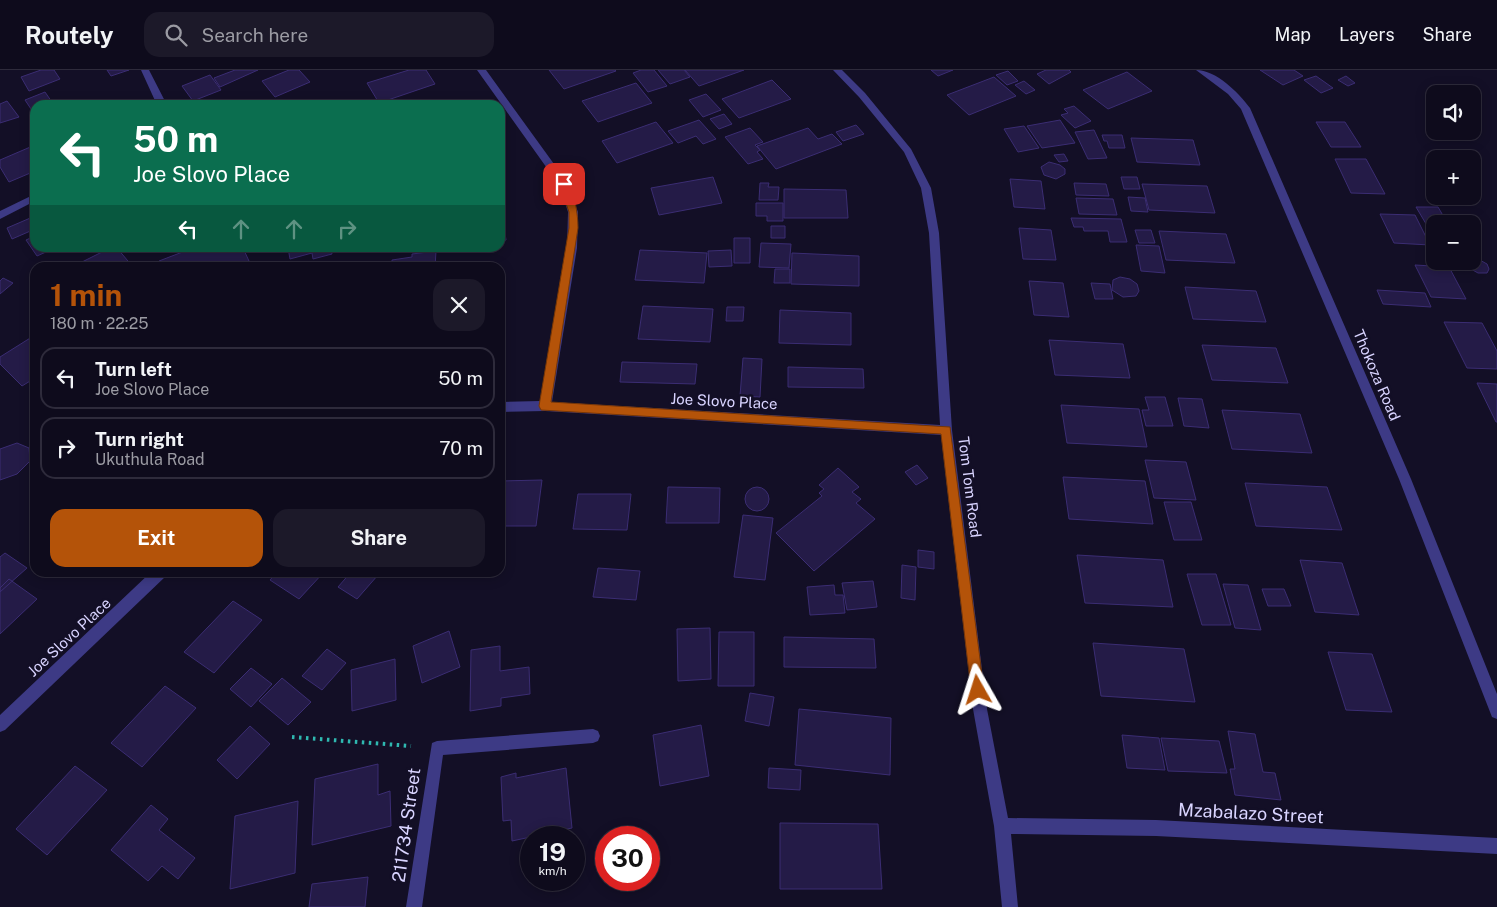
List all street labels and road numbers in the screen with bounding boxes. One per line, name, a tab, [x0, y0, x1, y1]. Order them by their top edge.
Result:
street label: Thokoza Road	[1350, 327, 1404, 423]
street label: Joe Slovo Place	[670, 390, 778, 412]
street label: Tom Tom Road	[955, 436, 985, 538]
street label: Joe Slovo Place	[24, 594, 114, 680]
street label: 211734 Street	[388, 766, 424, 884]
street label: Mzabalazo Street	[1177, 799, 1325, 827]

